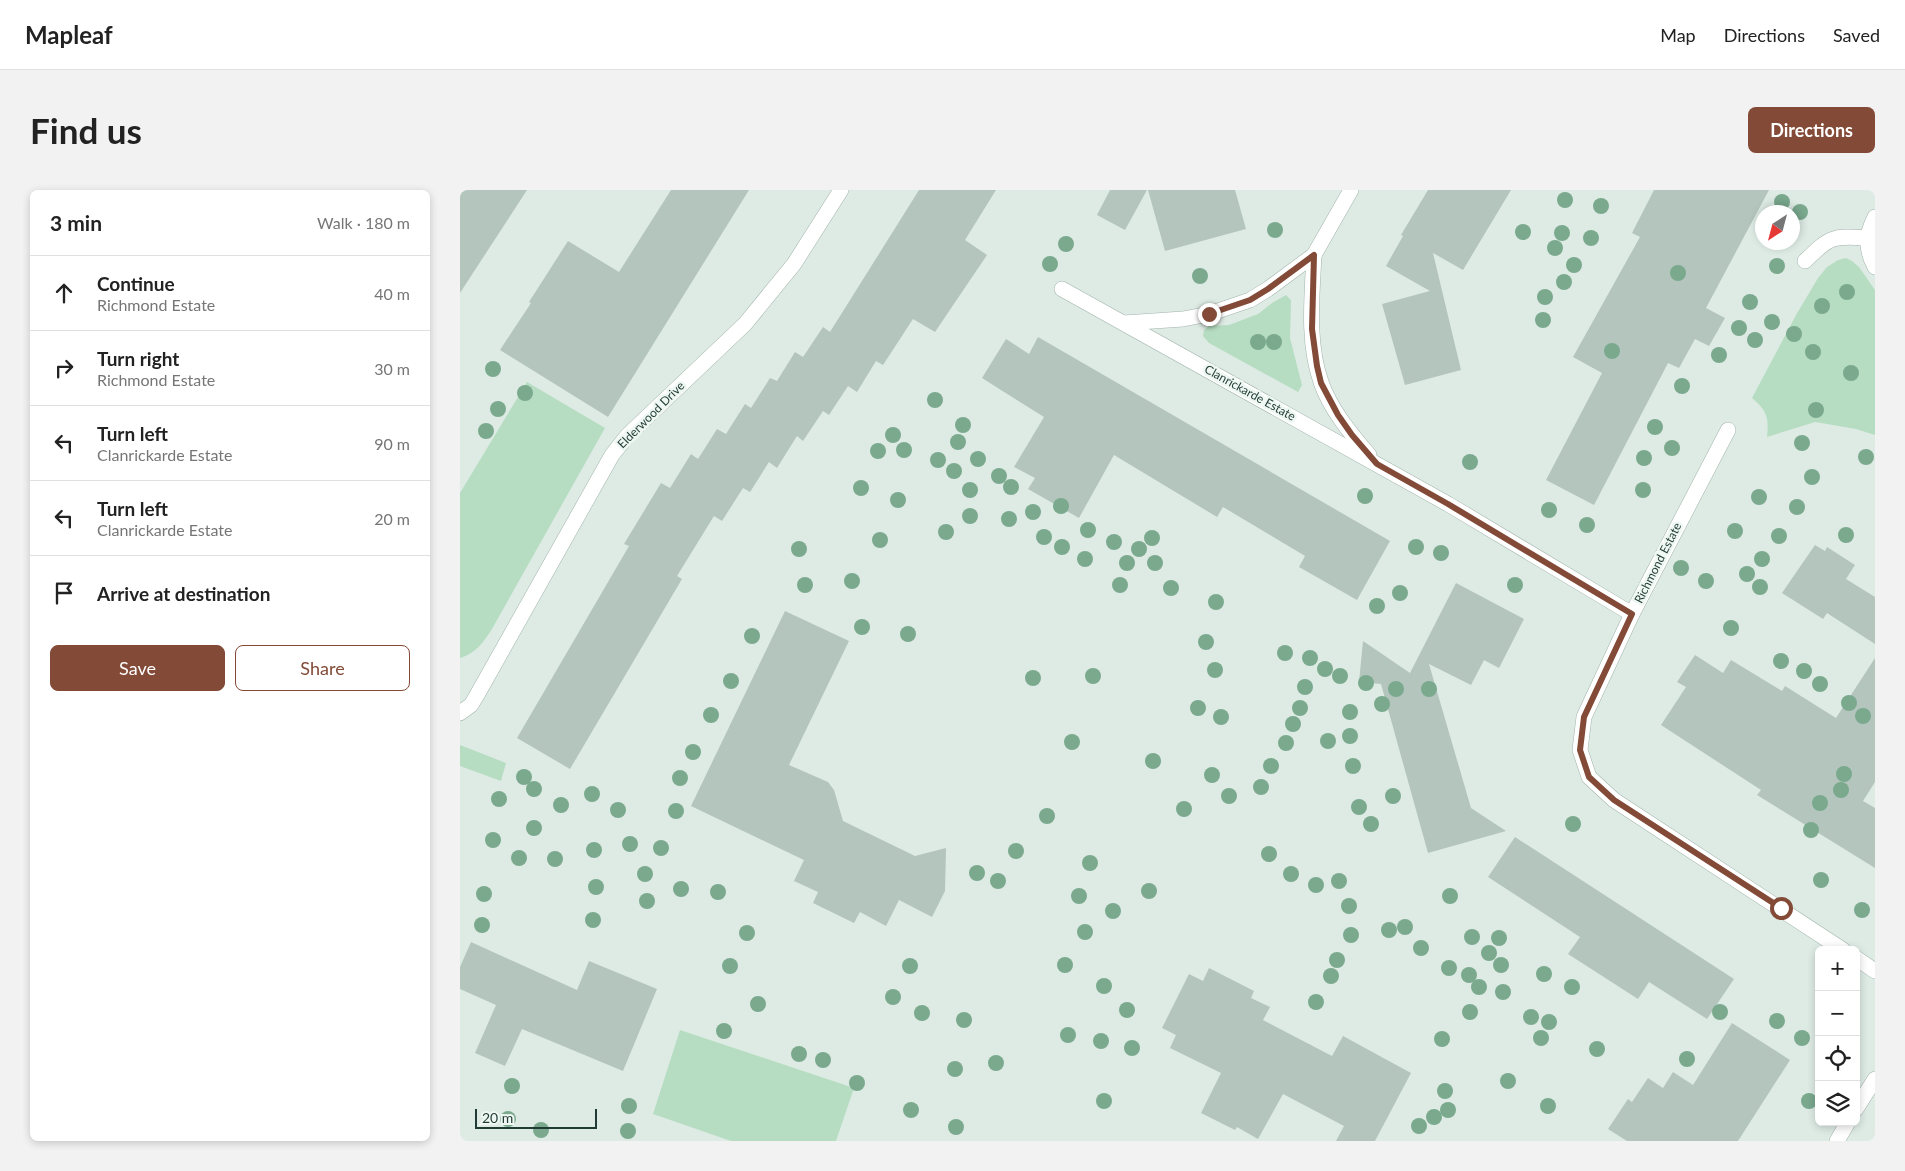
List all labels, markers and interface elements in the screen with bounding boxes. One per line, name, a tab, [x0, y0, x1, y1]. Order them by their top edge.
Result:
text: Mapleaf	[25, 20, 113, 49]
text: Map	[1660, 24, 1696, 46]
text: Directions	[1724, 24, 1805, 46]
text: Saved	[1833, 24, 1880, 46]
button: Directions	[1748, 107, 1875, 153]
text: Find us	[30, 109, 142, 151]
north arrow	[1755, 205, 1800, 250]
text: 3 min	[50, 210, 102, 235]
text: Walk · 180 m	[317, 213, 410, 232]
text: Continue	[97, 272, 175, 295]
icon: ahead	[50, 279, 78, 307]
text: 40 m	[374, 284, 410, 303]
text: Richmond Estate	[97, 295, 215, 314]
route end	[1198, 303, 1221, 326]
text: Turn right	[97, 347, 179, 370]
icon: right	[50, 354, 78, 382]
text: 30 m	[374, 359, 410, 378]
street label: Clanrickarde Estate	[1202, 361, 1298, 424]
text: Richmond Estate	[97, 370, 215, 389]
street label: Elderwood Drive	[614, 378, 687, 451]
text: Turn left	[97, 422, 168, 445]
icon: left	[50, 429, 78, 457]
text: 90 m	[374, 434, 410, 453]
text: Clanrickarde Estate	[97, 445, 233, 464]
text: Turn left	[97, 497, 168, 520]
icon: left	[50, 504, 78, 532]
text: 20 m	[374, 509, 410, 528]
text: Clanrickarde Estate	[97, 520, 233, 539]
street label: Richmond Estate	[1631, 520, 1684, 606]
icon: arrive	[50, 579, 78, 607]
text: Arrive at destination	[97, 582, 270, 605]
button: Save	[50, 645, 225, 691]
button: Share	[235, 645, 410, 691]
route start	[1770, 897, 1793, 920]
map controls	[1815, 946, 1860, 1126]
button: +	[1815, 946, 1860, 991]
button: −	[1815, 991, 1860, 1036]
button: locate	[1815, 1036, 1860, 1081]
button: layers	[1815, 1081, 1860, 1126]
scale bar	[475, 1106, 598, 1129]
text: 20 m	[482, 1109, 513, 1126]

